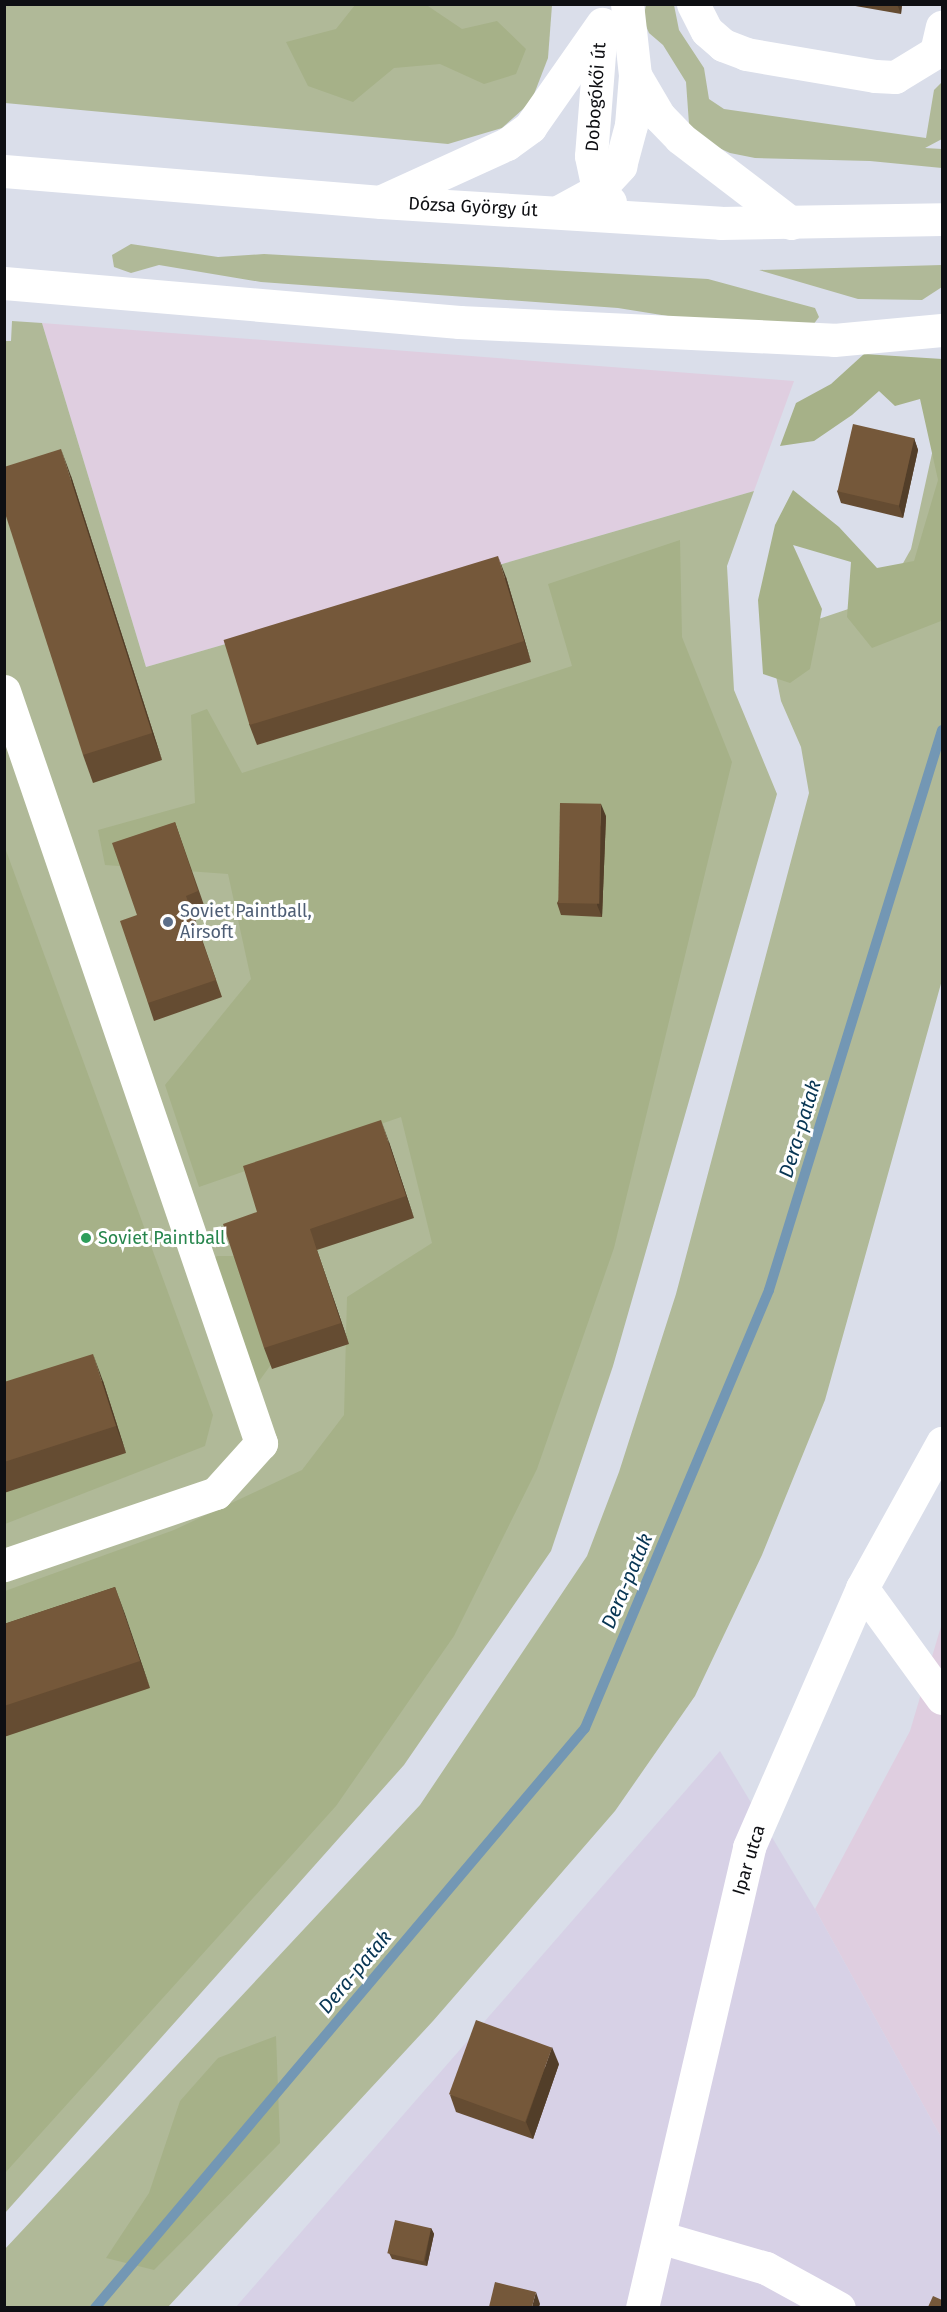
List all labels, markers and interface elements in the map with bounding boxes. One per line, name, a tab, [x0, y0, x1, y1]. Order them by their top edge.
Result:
street label: Dobogókői út	[581, 42, 611, 152]
street label: Dózsa György út	[408, 193, 538, 221]
place label: Soviet Paintball, Airsoft	[180, 901, 312, 944]
marker: Soviet Paintball, Airsoft	[161, 915, 175, 929]
water label: Dera-patak	[774, 1077, 826, 1181]
place label: Soviet Paintball	[98, 1227, 225, 1249]
marker: Soviet Paintball	[79, 1231, 93, 1245]
water label: Dera-patak	[596, 1530, 658, 1632]
street label: Ipar utca	[728, 1822, 770, 1898]
water label: Dera-patak	[313, 1926, 397, 2018]

